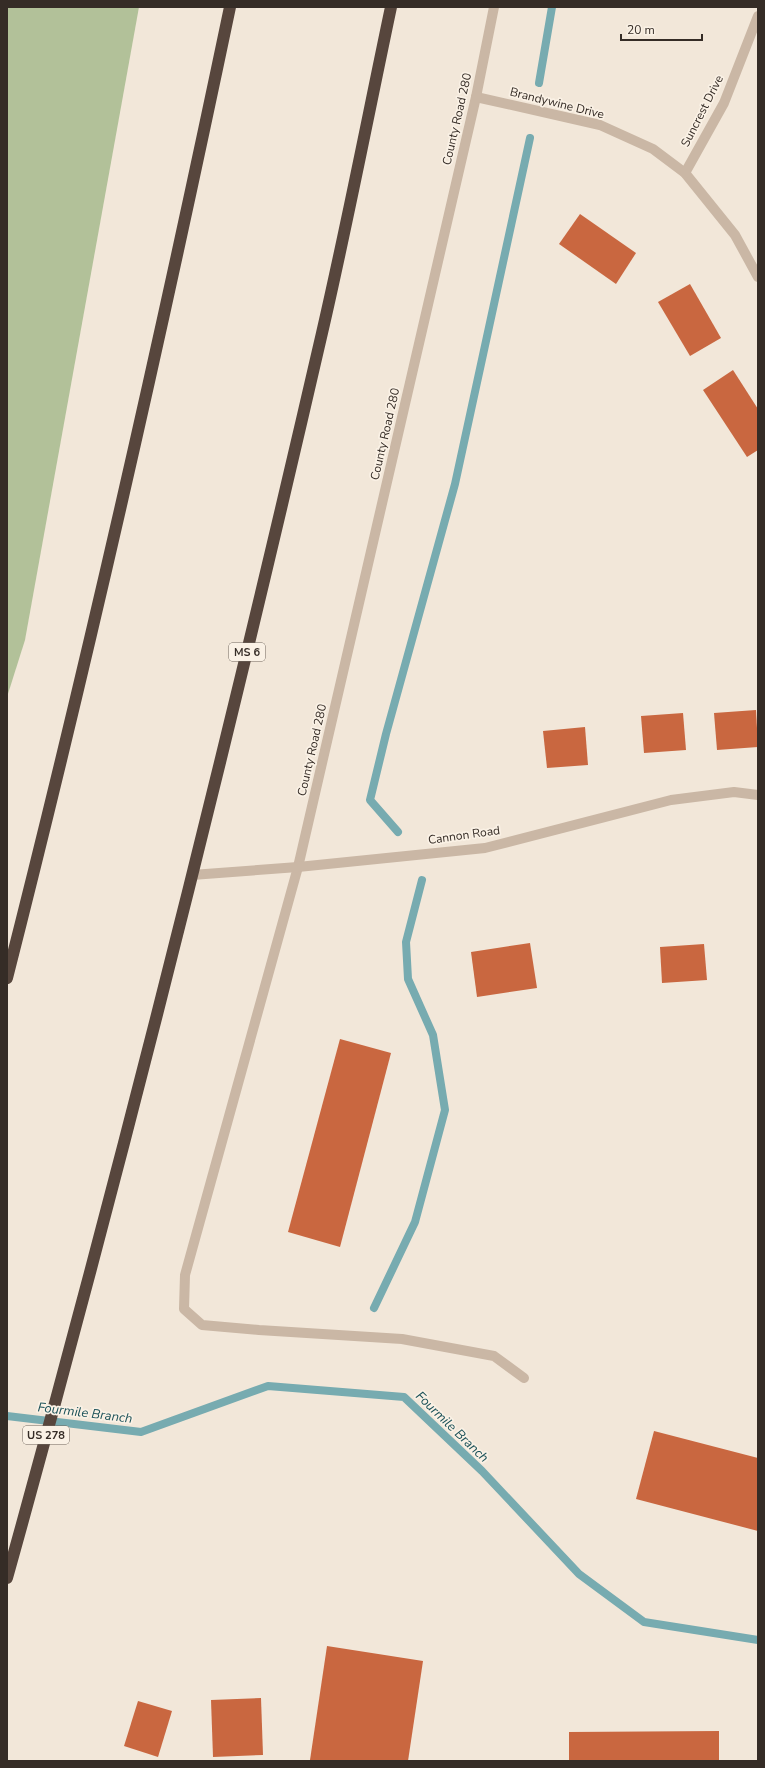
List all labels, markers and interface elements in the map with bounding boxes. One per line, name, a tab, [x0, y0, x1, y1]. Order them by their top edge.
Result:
scale bar	[621, 16, 702, 42]
text: 20 m	[627, 22, 655, 38]
street label: County Road 280	[439, 71, 475, 167]
street label: Suncrest Drive	[677, 72, 727, 150]
street label: Brandywine Drive	[508, 84, 606, 122]
street label: County Road 280	[367, 386, 403, 482]
road number: MS 6	[229, 643, 265, 661]
street label: County Road 280	[294, 702, 330, 798]
street label: Cannon Road	[427, 822, 501, 848]
water label: Fourmile Branch	[411, 1387, 493, 1467]
water label: Fourmile Branch	[37, 1398, 133, 1428]
road number: US 278	[23, 1426, 69, 1444]

